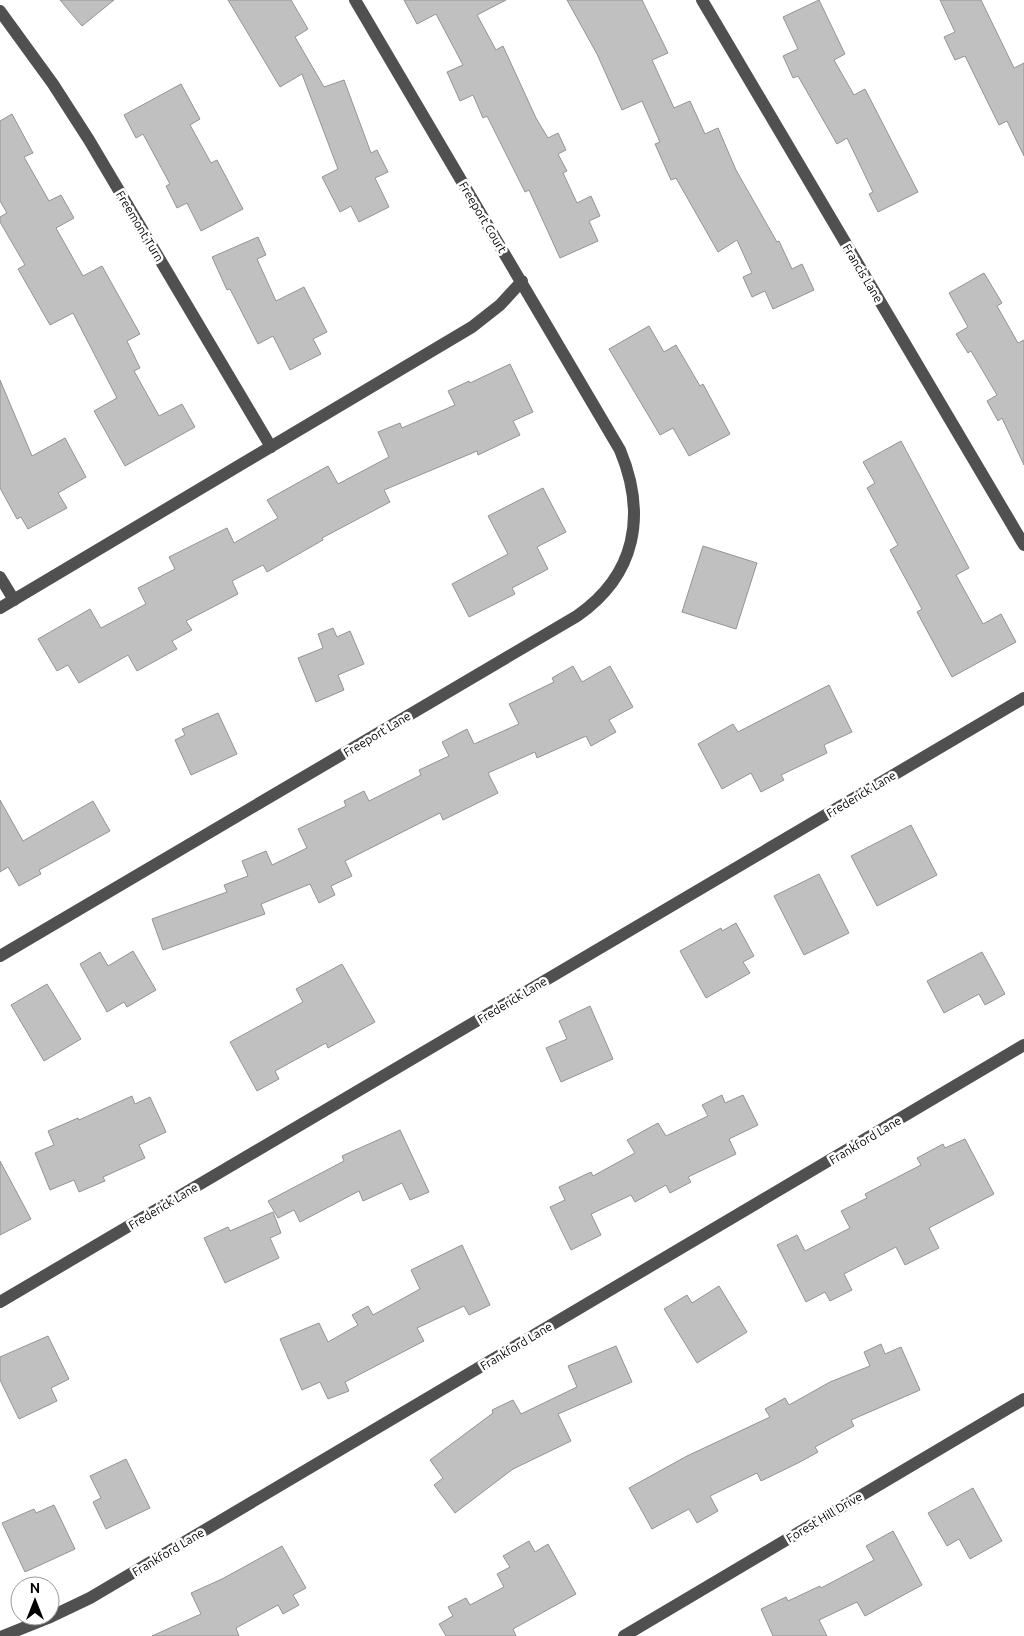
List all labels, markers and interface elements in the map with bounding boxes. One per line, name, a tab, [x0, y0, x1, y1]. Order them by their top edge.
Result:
street label: Freeport Court	[457, 179, 509, 255]
street label: Freemont Turn	[114, 188, 166, 264]
street label: Francis Lane	[840, 241, 886, 305]
street label: Freeport Lane	[341, 709, 413, 759]
street label: Frederick Lane	[824, 768, 898, 820]
street label: Frederick Lane	[475, 974, 549, 1026]
street label: Frankford Lane	[827, 1113, 903, 1167]
street label: Frederick Lane	[126, 1180, 200, 1232]
street label: Frankford Lane	[478, 1319, 554, 1373]
street label: Forest Hill Drive	[784, 1489, 864, 1545]
street label: Frankford Lane	[130, 1525, 206, 1579]
north arrow	[10, 1576, 60, 1626]
text: N	[30, 1580, 40, 1596]

